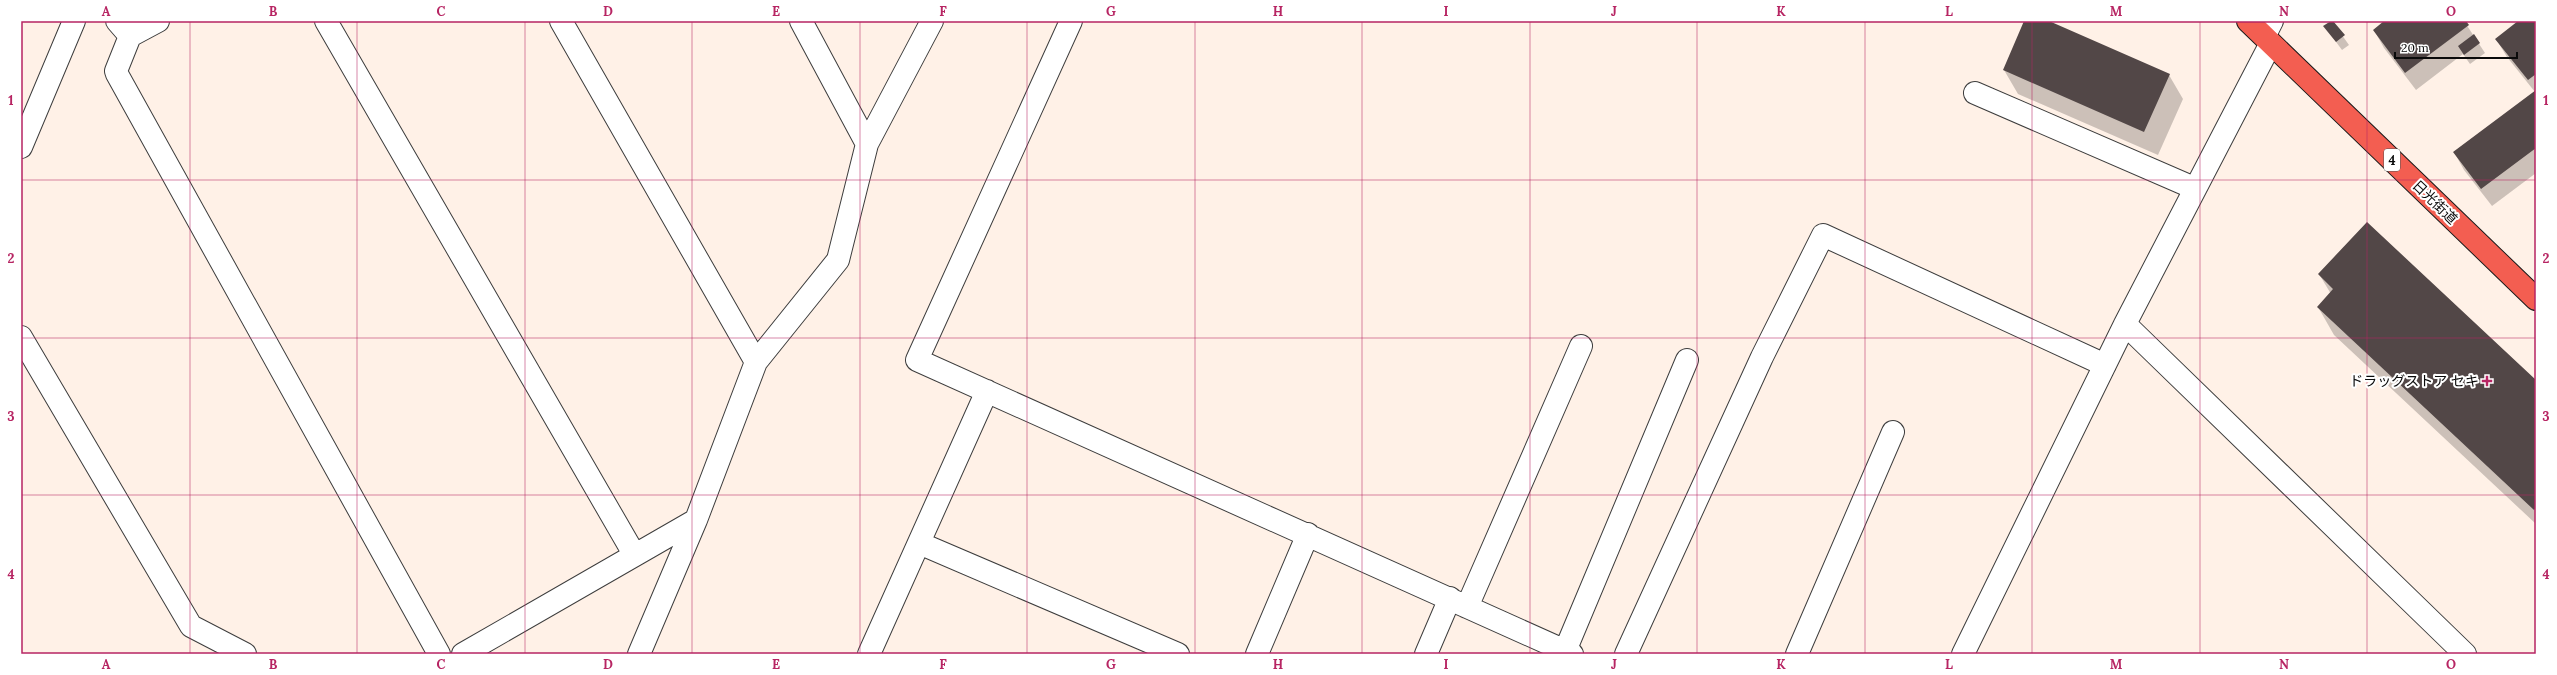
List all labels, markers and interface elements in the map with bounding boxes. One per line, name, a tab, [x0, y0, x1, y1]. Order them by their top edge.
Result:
text: A	[102, 3, 111, 20]
text: B	[269, 3, 278, 20]
text: C	[437, 3, 446, 20]
text: D	[603, 3, 613, 20]
text: E	[772, 3, 780, 20]
text: F	[939, 3, 947, 20]
text: G	[1106, 3, 1116, 20]
text: H	[1273, 3, 1283, 20]
text: I	[1443, 3, 1449, 20]
text: J	[1611, 3, 1617, 20]
text: K	[1776, 3, 1786, 20]
text: L	[1945, 3, 1953, 20]
text: M	[2110, 3, 2123, 20]
text: N	[2279, 3, 2289, 20]
text: O	[2446, 3, 2456, 20]
scale bar	[2395, 34, 2517, 60]
text: 20 m	[2401, 40, 2429, 55]
text: 1	[8, 92, 14, 109]
text: 1	[2543, 92, 2549, 109]
road number: 4	[2384, 149, 2400, 171]
street label: 日光街道	[2409, 176, 2461, 228]
text: 2	[8, 250, 15, 267]
text: 2	[2543, 250, 2550, 267]
place label: ドラッグストア セキ	[2349, 372, 2479, 390]
marker: ドラッグストア セキ	[2482, 376, 2492, 386]
text: 3	[7, 408, 15, 425]
text: 3	[2542, 408, 2550, 425]
text: 4	[7, 566, 15, 583]
text: 4	[2542, 566, 2550, 583]
text: A	[102, 656, 111, 673]
text: B	[269, 656, 278, 673]
text: C	[437, 656, 446, 673]
text: D	[603, 656, 613, 673]
text: E	[772, 656, 780, 673]
text: F	[939, 656, 947, 673]
text: G	[1106, 656, 1116, 673]
text: H	[1273, 656, 1283, 673]
text: I	[1443, 656, 1449, 673]
text: J	[1611, 656, 1617, 673]
text: K	[1776, 656, 1786, 673]
text: L	[1945, 656, 1953, 673]
text: M	[2110, 656, 2123, 673]
text: N	[2279, 656, 2289, 673]
text: O	[2446, 656, 2456, 673]

